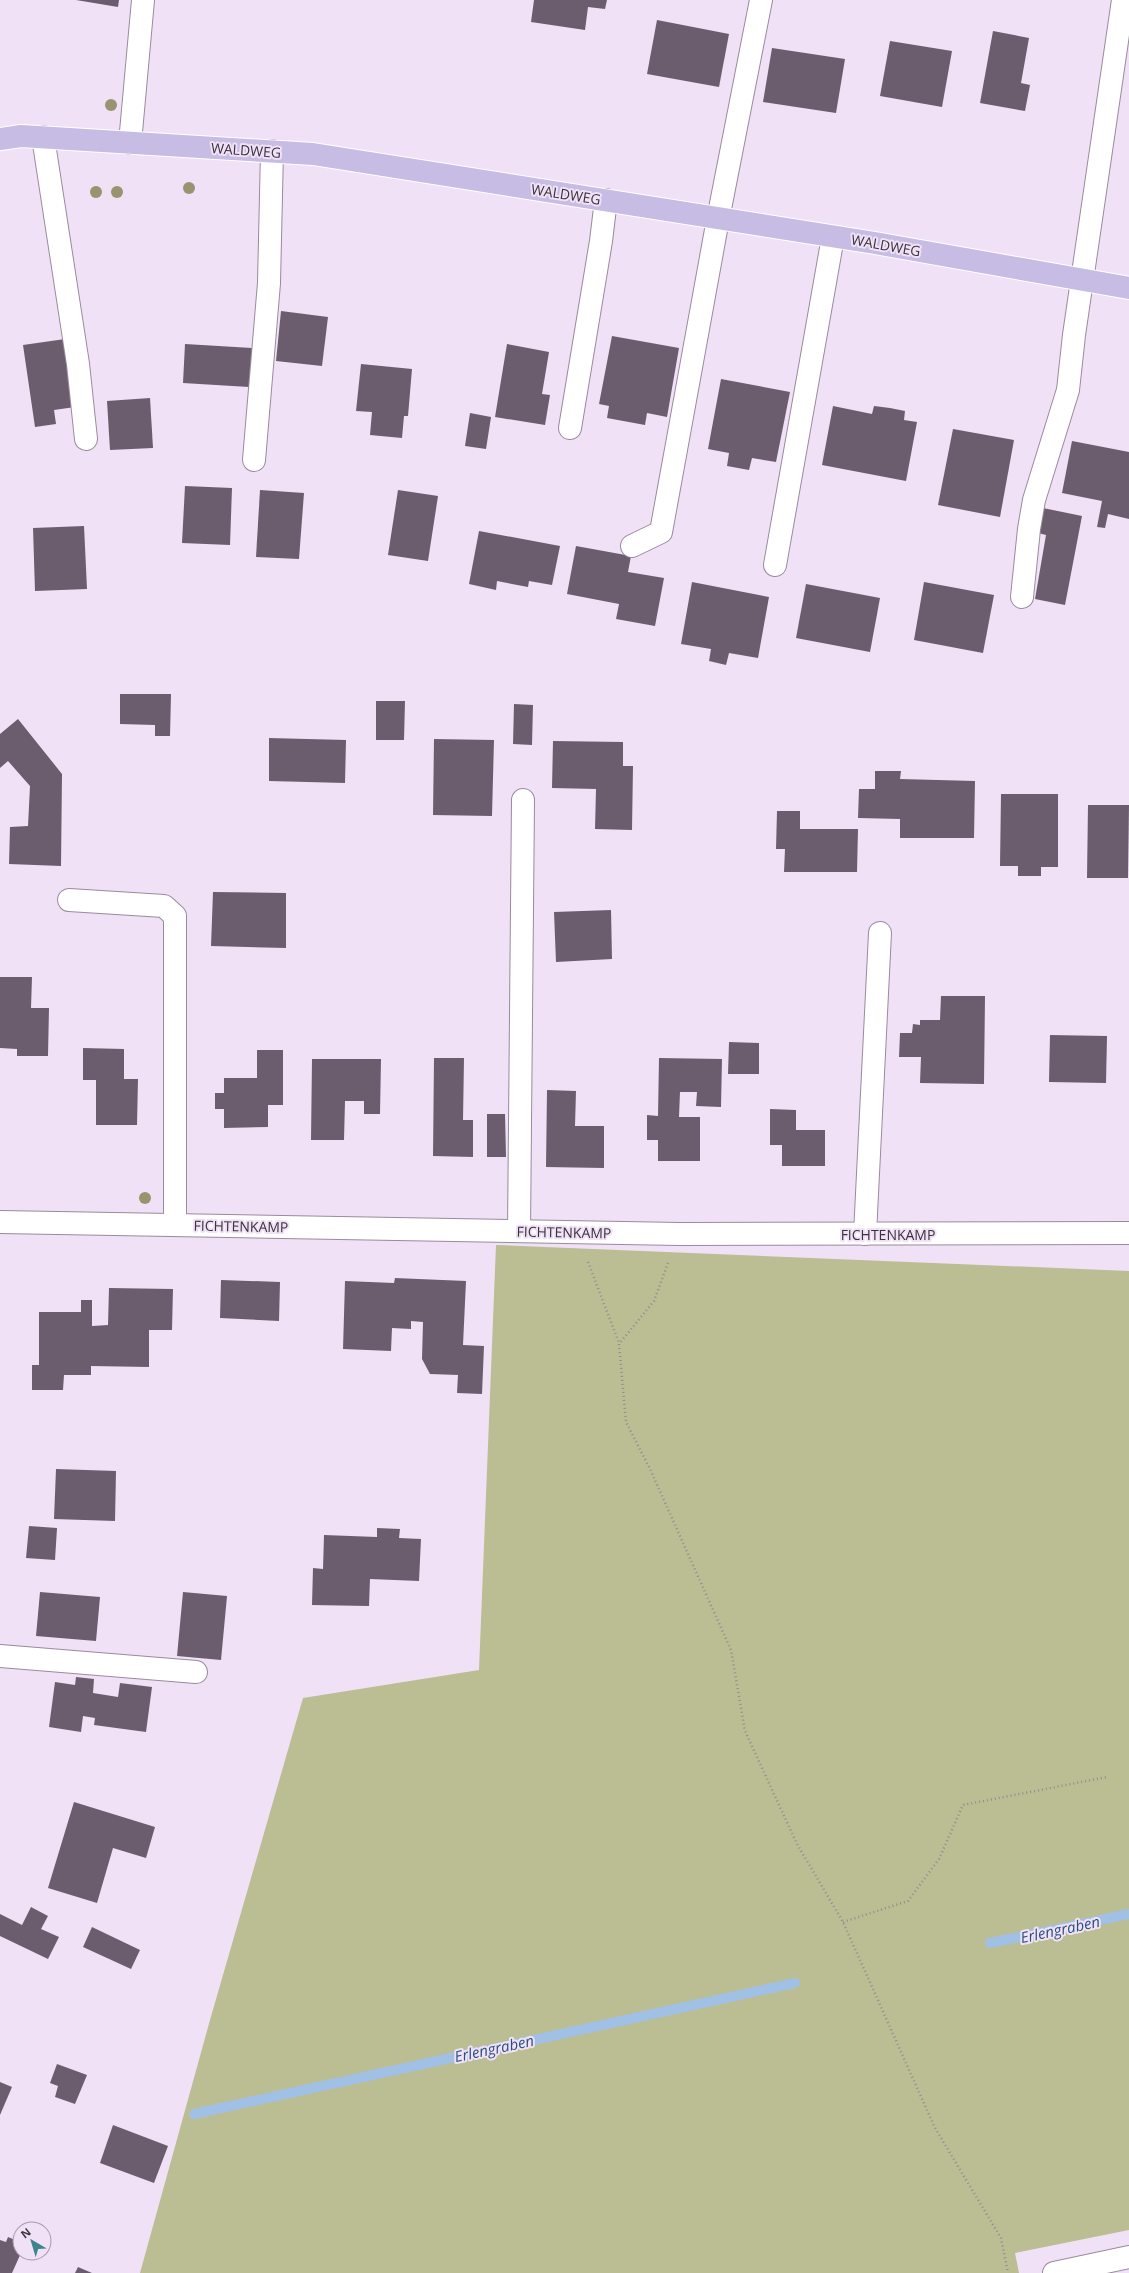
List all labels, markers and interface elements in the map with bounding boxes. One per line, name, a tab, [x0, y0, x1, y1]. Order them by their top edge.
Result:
street label: WALDWEG	[210, 138, 282, 162]
street label: WALDWEG	[530, 179, 602, 209]
street label: WALDWEG	[850, 230, 922, 260]
street label: FICHTENKAMP	[193, 1216, 289, 1236]
street label: FICHTENKAMP	[516, 1222, 612, 1242]
street label: FICHTENKAMP	[841, 1225, 935, 1244]
water label: Erlengraben	[1019, 1911, 1101, 1947]
water label: Erlengraben	[453, 2030, 535, 2066]
north arrow	[12, 2221, 52, 2261]
text: N	[17, 2224, 34, 2241]

